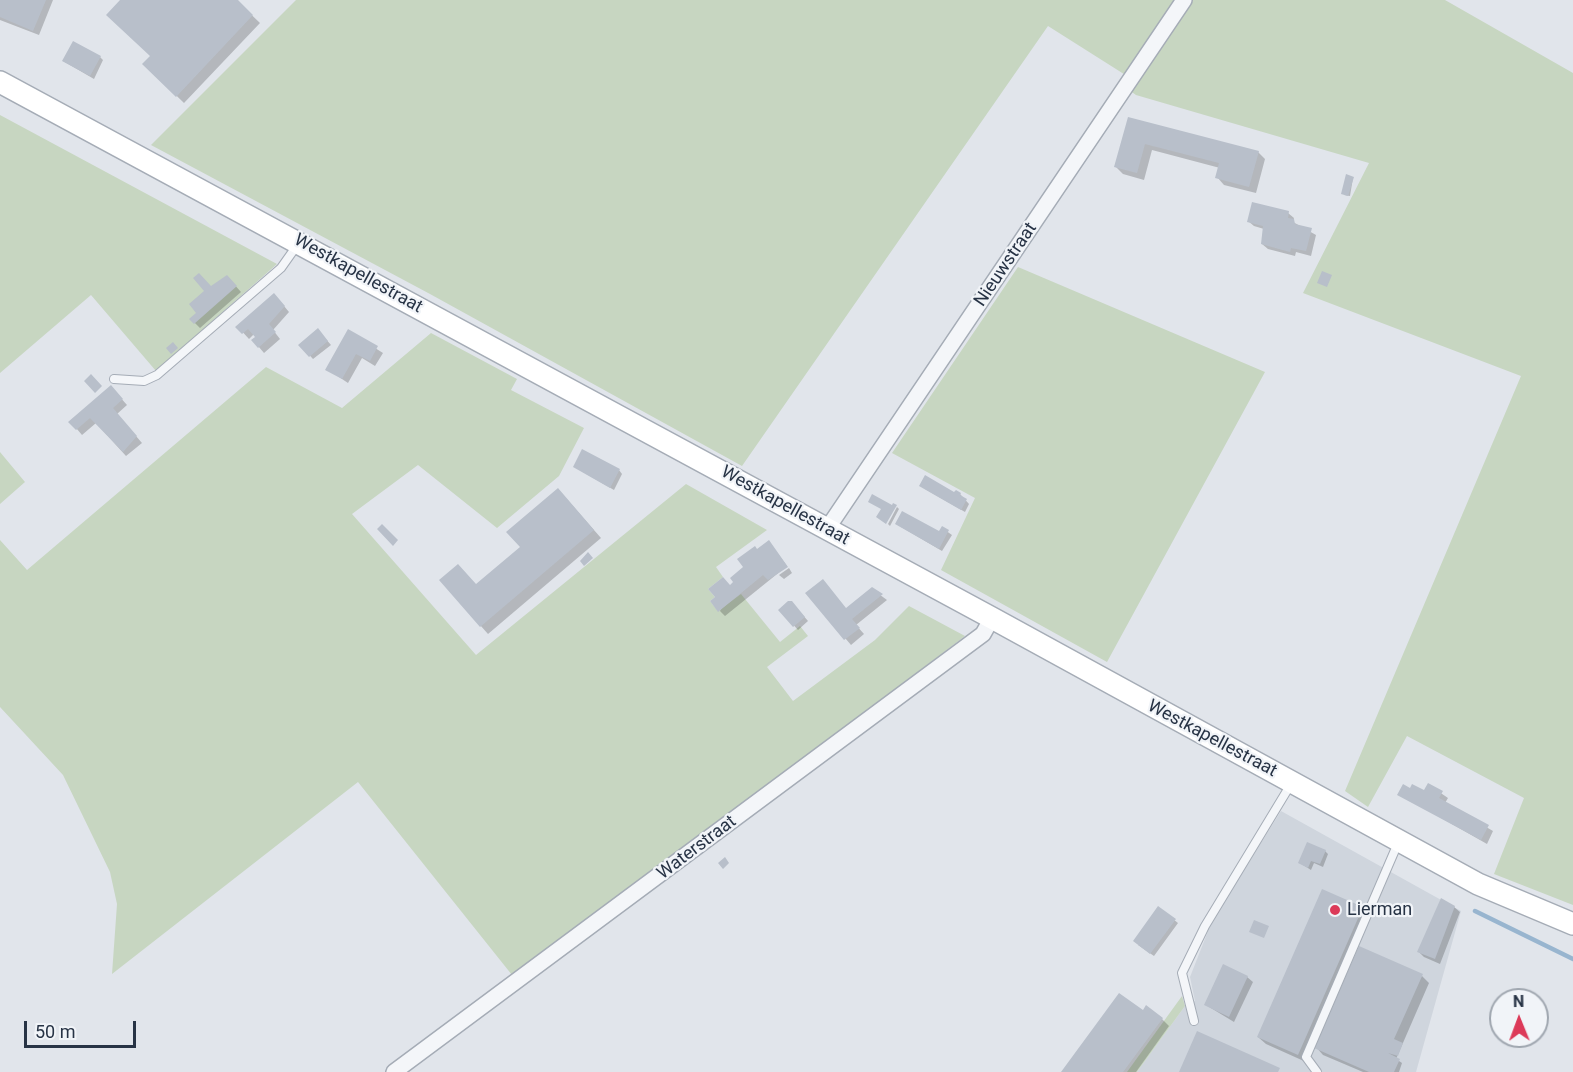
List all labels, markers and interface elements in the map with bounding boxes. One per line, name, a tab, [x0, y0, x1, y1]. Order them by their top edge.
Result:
street label: Nieuwstraat	[970, 219, 1042, 311]
street label: Westkapellestraat	[290, 230, 426, 318]
street label: Westkapellestraat	[717, 462, 853, 550]
street label: Westkapellestraat	[1143, 696, 1281, 782]
street label: Waterstraat	[653, 811, 741, 885]
place label: Lierman	[1347, 899, 1412, 921]
marker: Lierman	[1328, 903, 1342, 917]
north arrow	[1489, 988, 1549, 1048]
text: N	[1513, 992, 1525, 1011]
scale bar	[27, 1009, 140, 1047]
text: 50 m	[35, 1021, 75, 1042]

